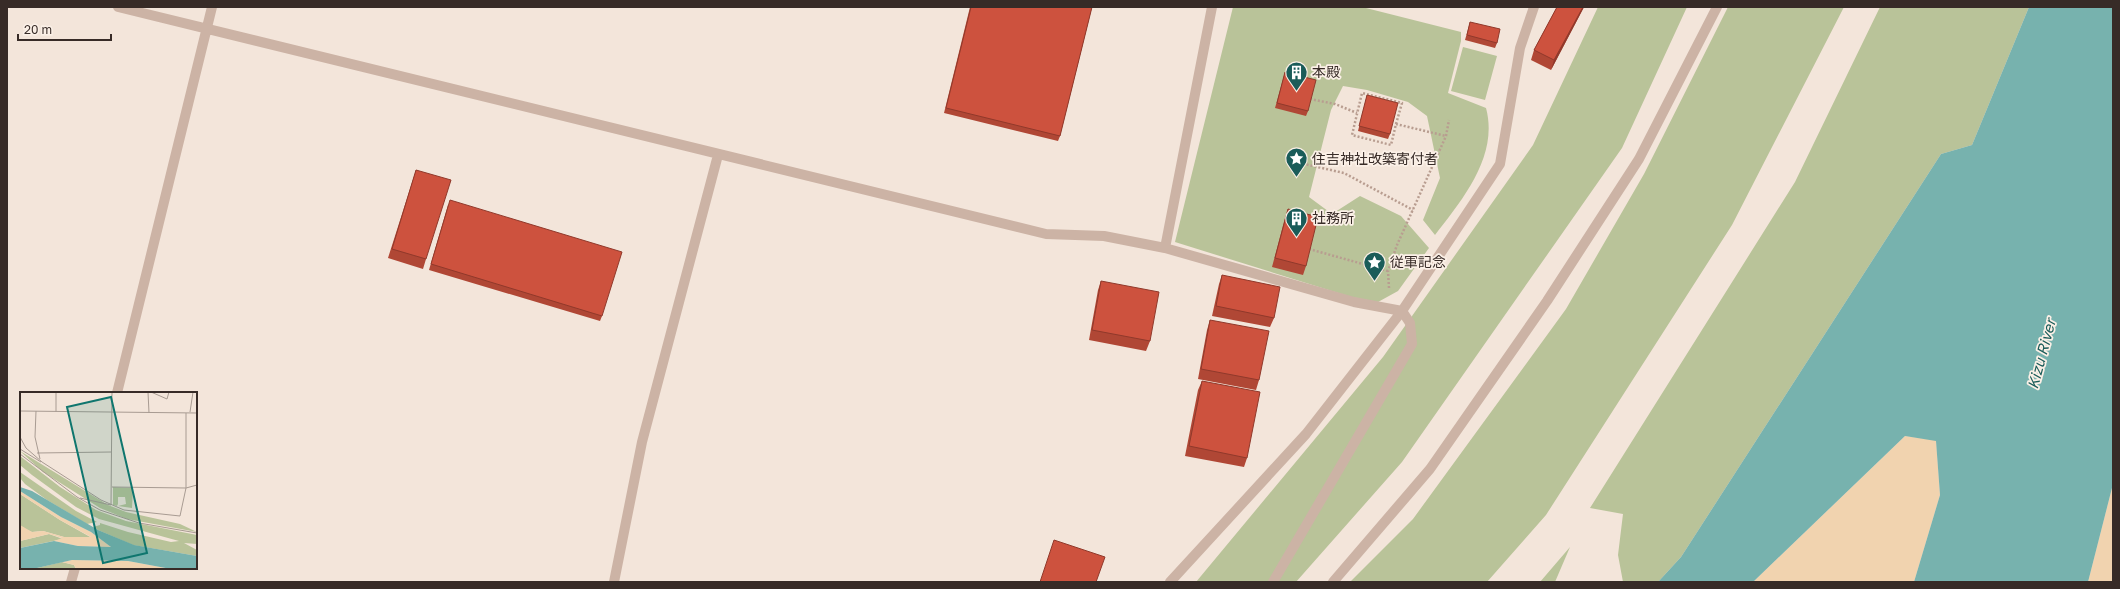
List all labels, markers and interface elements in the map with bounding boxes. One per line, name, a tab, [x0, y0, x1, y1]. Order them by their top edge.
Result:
scale bar	[18, 16, 111, 42]
text: 20 m	[24, 22, 52, 37]
building icon: 本殿	[1283, 59, 1309, 92]
place label: 本殿	[1312, 63, 1340, 80]
place icon: 住吉神社改築寄付者	[1283, 146, 1309, 179]
place label: 住吉神社改築寄付者	[1312, 150, 1438, 167]
building icon: 社務所	[1283, 205, 1309, 238]
place label: 社務所	[1312, 209, 1354, 226]
place icon: 従軍記念	[1362, 249, 1388, 282]
place label: 従軍記念	[1390, 253, 1446, 270]
water label: Kizu River	[2023, 315, 2060, 391]
inset map	[20, 392, 197, 569]

